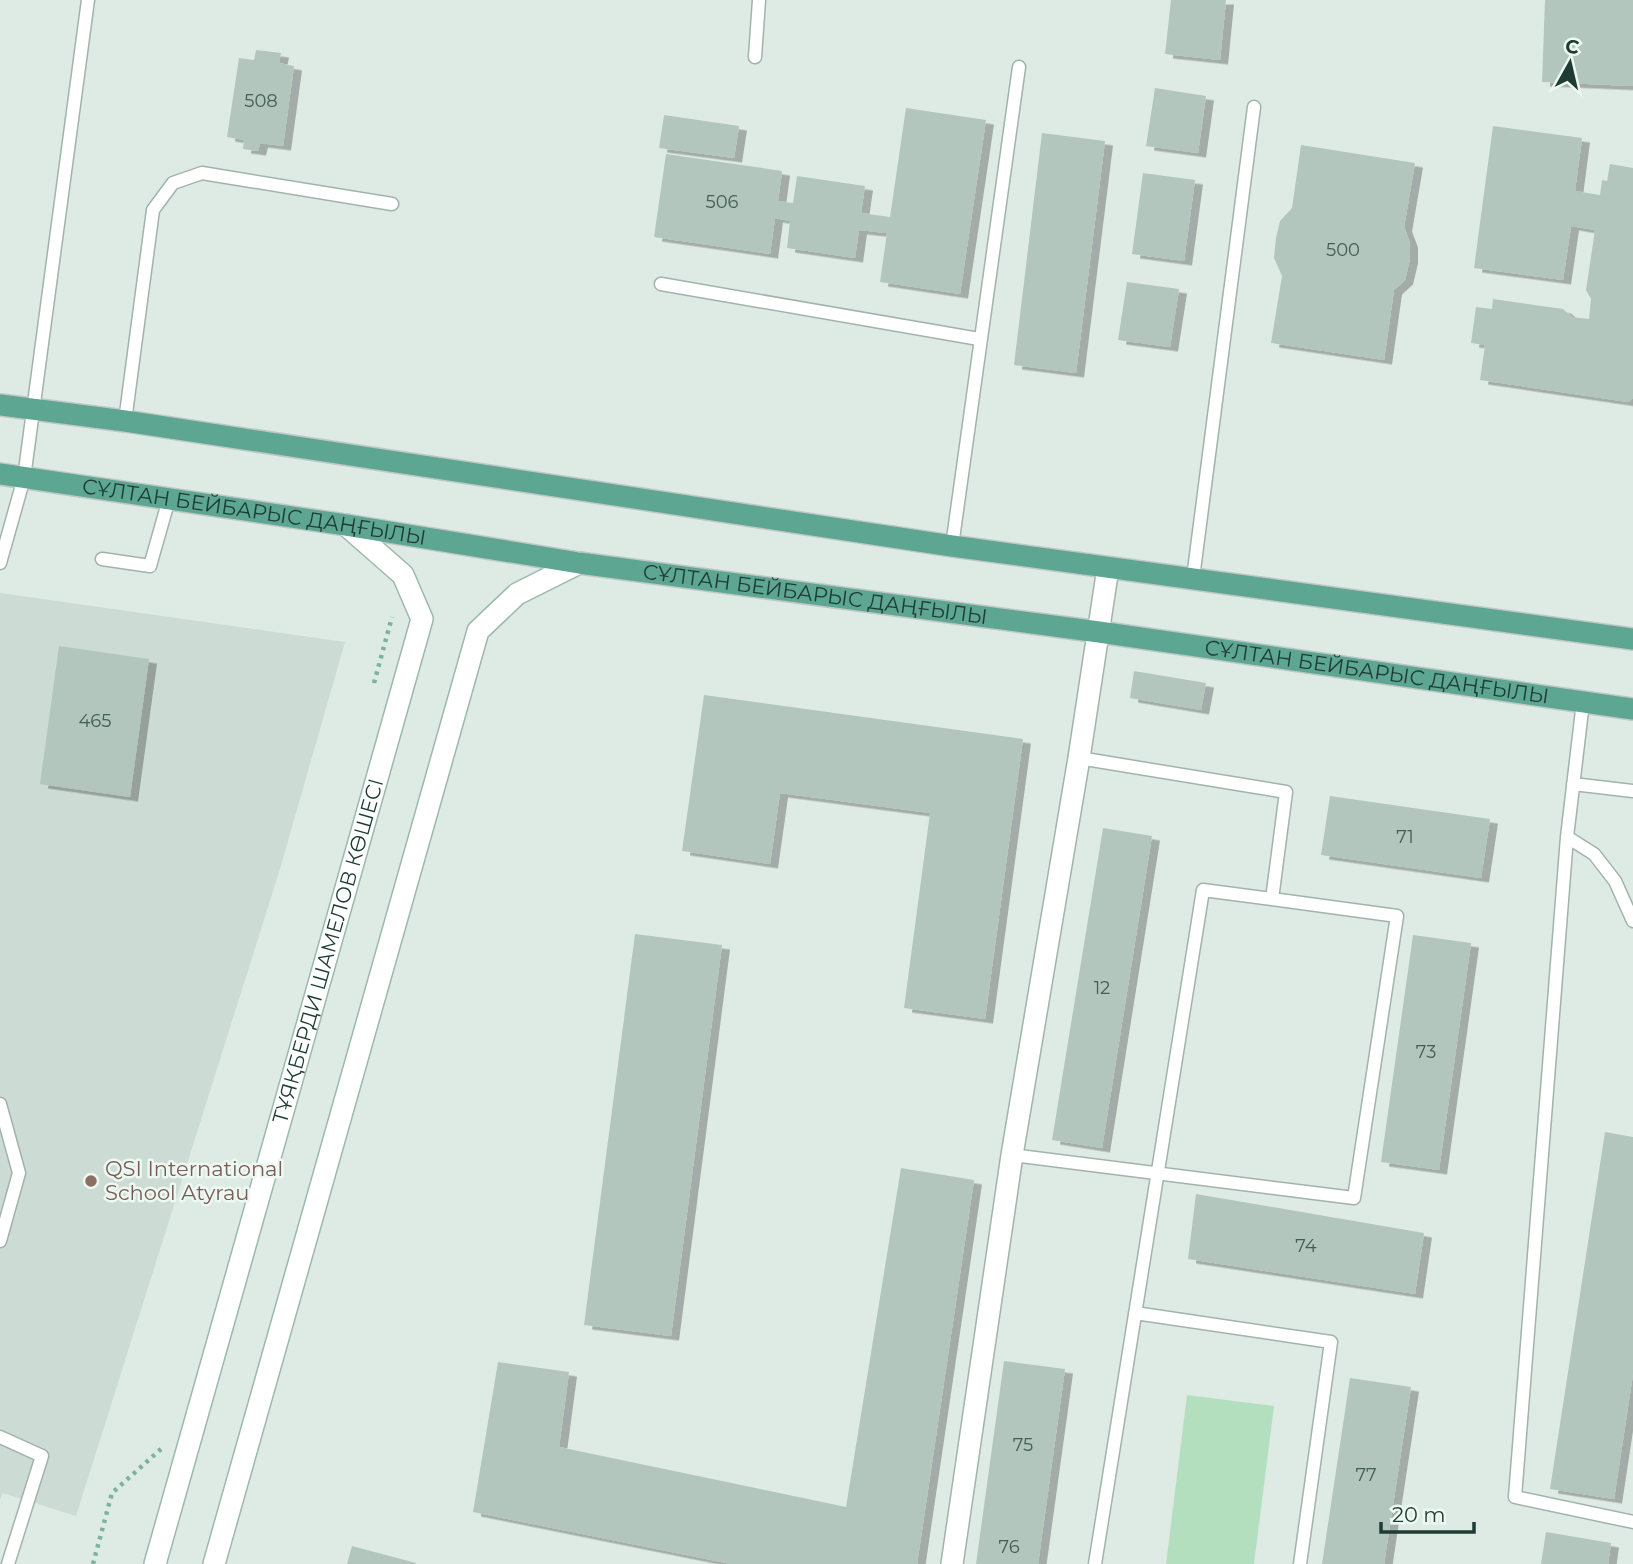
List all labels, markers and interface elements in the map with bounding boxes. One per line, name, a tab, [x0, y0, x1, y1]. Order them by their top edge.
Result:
north arrow	[1535, 28, 1605, 98]
text: С	[1564, 34, 1581, 59]
house number: 508	[244, 90, 278, 112]
house number: 506	[705, 191, 739, 213]
house number: 500	[1326, 239, 1360, 261]
street label: СҰЛТАН БЕЙБАРЫС ДАҢҒЫЛЫ	[81, 473, 428, 550]
street label: СҰЛТАН БЕЙБАРЫС ДАҢҒЫЛЫ	[641, 559, 989, 629]
street label: СҰЛТАН БЕЙБАРЫС ДАҢҒЫЛЫ	[1203, 634, 1551, 709]
house number: 465	[78, 710, 112, 732]
street label: ТҰЯҚБЕРДИ ШАМЕЛОВ КӨШЕСІ	[267, 775, 388, 1126]
house number: 71	[1396, 826, 1414, 848]
house number: 12	[1094, 977, 1110, 999]
house number: 73	[1416, 1041, 1436, 1063]
place label: QSI International School Atyrau	[105, 1156, 283, 1205]
marker: QSI International School Atyrau	[83, 1173, 99, 1189]
house number: 74	[1295, 1235, 1317, 1257]
house number: 75	[1013, 1434, 1033, 1456]
house number: 77	[1355, 1464, 1377, 1486]
scale bar	[1381, 1490, 1474, 1534]
text: 20 m	[1392, 1502, 1446, 1527]
house number: 76	[998, 1536, 1020, 1558]

